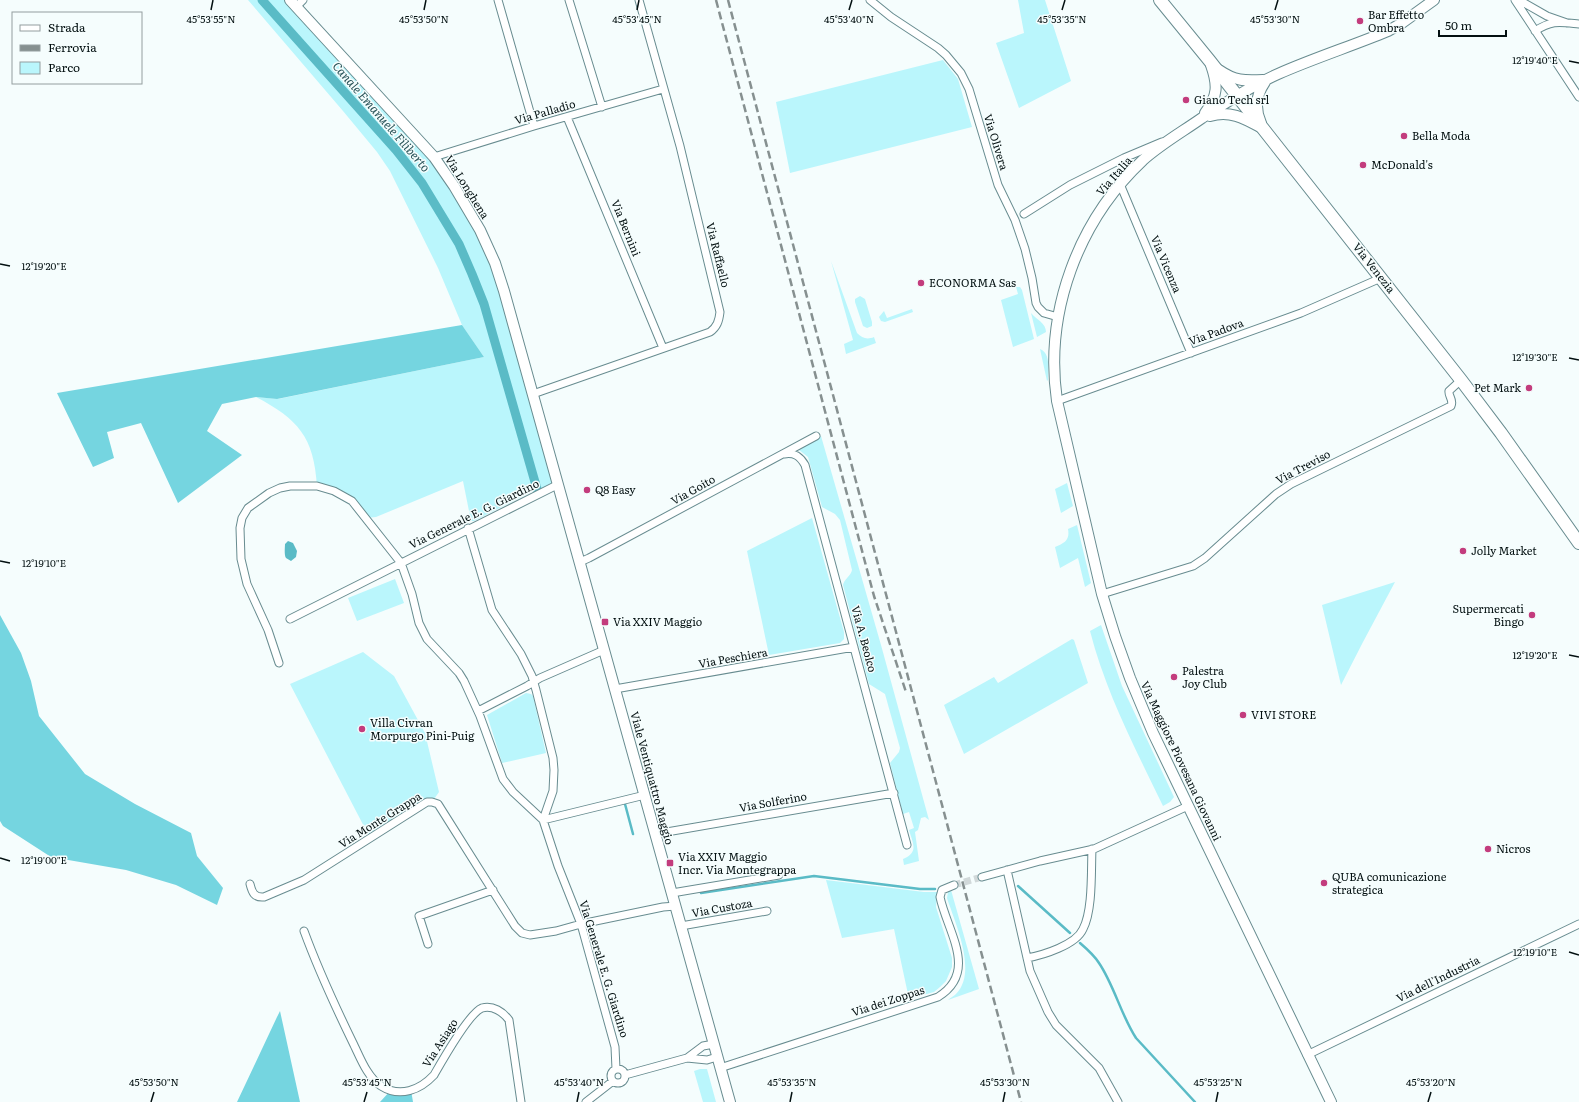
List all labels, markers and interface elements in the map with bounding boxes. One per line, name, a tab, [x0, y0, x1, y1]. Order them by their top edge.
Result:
place label: Bar Effetto Ombra	[1368, 6, 1424, 35]
text: 45°53'55"N	[186, 11, 236, 26]
text: 45°53'50"N	[399, 11, 449, 26]
text: 45°53'45"N	[612, 11, 662, 26]
text: 45°53'40"N	[824, 11, 874, 26]
text: 45°53'35"N	[1037, 11, 1087, 26]
text: 45°53'30"N	[1250, 11, 1300, 26]
legend	[12, 12, 142, 84]
scale bar	[1439, 12, 1506, 38]
marker: Bar Effetto Ombra	[1355, 16, 1365, 26]
text: 50 m	[1445, 16, 1472, 34]
text: Strada	[48, 18, 86, 36]
text: Ferrovia	[48, 38, 97, 56]
text: 12°19'40"E	[1512, 52, 1558, 67]
water label: Canale Emanuele Filiberto	[329, 57, 435, 175]
text: Parco	[48, 58, 80, 76]
place label: Giano Tech srl	[1194, 91, 1270, 107]
street label: Via Palladio	[513, 95, 577, 127]
marker: Giano Tech srl	[1181, 95, 1191, 105]
street label: Via Olivera	[981, 112, 1013, 172]
place label: Bella Moda	[1412, 127, 1470, 143]
marker: Bella Moda	[1399, 131, 1409, 141]
street label: Via Longhena	[442, 152, 494, 221]
street label: Via Italia	[1092, 152, 1135, 199]
place label: McDonald's	[1371, 156, 1433, 172]
marker: McDonald's	[1358, 160, 1368, 170]
street label: Via Bernini	[608, 197, 646, 259]
street label: Via Raffaello	[703, 221, 735, 289]
street label: Via Vicenza	[1148, 232, 1186, 295]
street label: Via Venezia	[1350, 239, 1400, 296]
text: 12°19'20"E	[21, 258, 67, 273]
place label: ECONORMA Sas	[929, 274, 1016, 290]
marker: ECONORMA Sas	[916, 278, 926, 288]
street label: Via Padova	[1186, 314, 1245, 348]
text: 12°19'30"E	[1512, 349, 1558, 364]
place label: Pet Mark	[1474, 379, 1521, 395]
marker: Pet Mark	[1524, 383, 1534, 393]
street label: Via Treviso	[1272, 445, 1333, 487]
street label: Via Goito	[667, 470, 718, 508]
street label: Via Generale E. G. Giardino	[406, 475, 541, 552]
place label: Q8 Easy	[595, 481, 636, 497]
marker: Q8 Easy	[582, 485, 592, 495]
place label: Jolly Market	[1471, 542, 1537, 558]
marker: Jolly Market	[1458, 546, 1468, 556]
text: 12°19'10"E	[22, 555, 66, 570]
place label: Supermercati Bingo	[1452, 600, 1524, 629]
street label: Via A. Beolco	[848, 604, 882, 674]
marker: Supermercati Bingo	[1527, 610, 1537, 620]
place label: Via XXIV Maggio	[613, 613, 702, 629]
marker: Via XXIV Maggio	[600, 617, 610, 627]
street label: Via Peschiera	[697, 643, 769, 671]
text: 12°19'20"E	[1512, 647, 1558, 662]
place label: Palestra Joy Club	[1182, 662, 1227, 691]
marker: Palestra Joy Club	[1169, 672, 1179, 682]
street label: Via Maggiore Piovesana Giovanni	[1138, 678, 1226, 843]
place label: VIVI STORE	[1251, 706, 1316, 722]
street label: Viale Ventiquattro Maggio	[627, 709, 678, 846]
marker: VIVI STORE	[1238, 710, 1248, 720]
place label: Villa Civran Morpurgo Pini-Puig	[370, 714, 475, 743]
marker: Villa Civran Morpurgo Pini-Puig	[357, 724, 367, 734]
street label: Via Monte Grappa	[335, 787, 424, 851]
street label: Via Solferino	[738, 787, 808, 815]
place label: Nicros	[1496, 840, 1530, 856]
marker: Nicros	[1483, 844, 1493, 854]
place label: Via XXIV Maggio Incr. Via Montegrappa	[678, 848, 796, 877]
text: 12°19'00"E	[21, 852, 67, 867]
marker: Via XXIV Maggio Incr. Via Montegrappa	[665, 858, 675, 868]
place label: QUBA comunicazione strategica	[1332, 868, 1447, 897]
marker: QUBA comunicazione strategica	[1319, 878, 1329, 888]
street label: Via Custoza	[690, 894, 753, 920]
street label: Via Generale E. G. Giardino	[576, 898, 634, 1039]
text: 12°19'10"E	[1513, 944, 1557, 959]
street label: Via dell'Industria	[1393, 951, 1482, 1005]
street label: Via dei Zoppas	[849, 981, 926, 1019]
street label: Via Asiago	[418, 1015, 461, 1070]
text: 45°53'50"N	[129, 1074, 179, 1089]
text: 45°53'45"N	[342, 1074, 392, 1089]
text: 45°53'40"N	[554, 1074, 604, 1089]
text: 45°53'35"N	[767, 1074, 817, 1089]
text: 45°53'30"N	[980, 1074, 1030, 1089]
text: 45°53'25"N	[1193, 1074, 1243, 1089]
text: 45°53'20"N	[1406, 1074, 1456, 1089]

